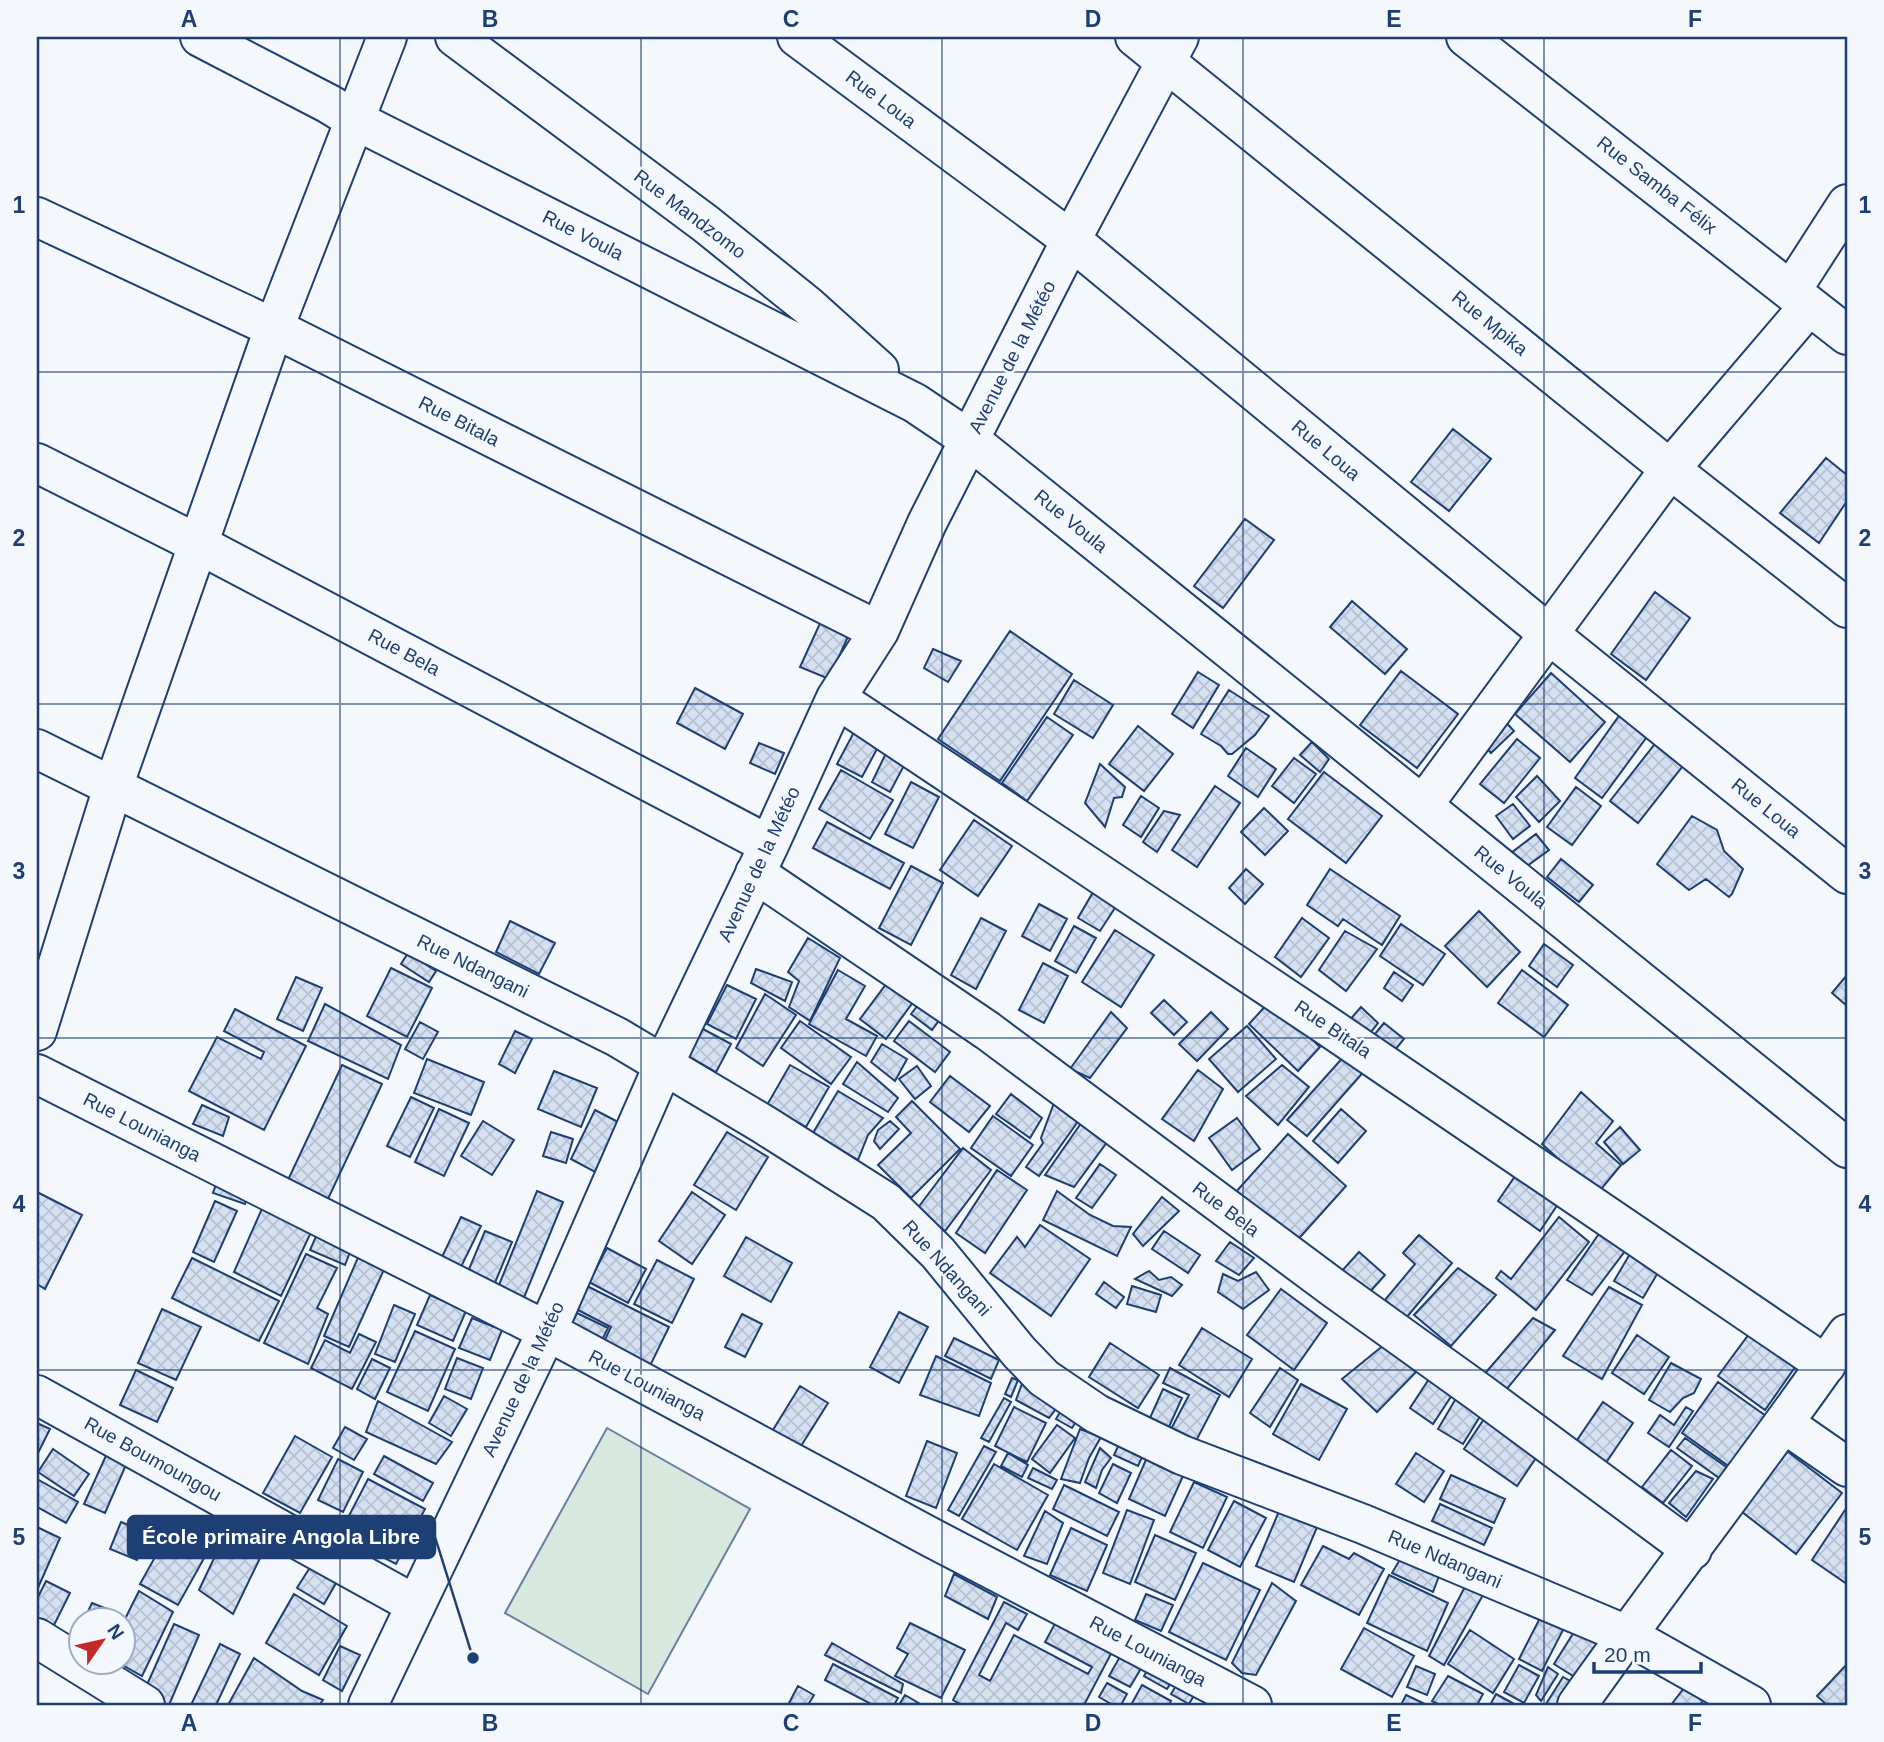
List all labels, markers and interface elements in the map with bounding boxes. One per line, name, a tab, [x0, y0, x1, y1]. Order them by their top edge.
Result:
text: A	[181, 6, 197, 32]
text: B	[482, 6, 498, 32]
text: C	[783, 6, 799, 32]
text: D	[1085, 6, 1101, 32]
text: E	[1386, 6, 1402, 32]
text: F	[1688, 6, 1702, 32]
street label: Rue Loua	[842, 66, 921, 132]
street label: Rue Samba Félix	[1593, 132, 1721, 238]
street label: Rue Mandzomo	[630, 165, 750, 263]
text: 1	[13, 192, 26, 218]
text: 1	[1859, 192, 1872, 218]
street label: Rue Voula	[539, 206, 627, 264]
street label: Avenue de la Météo	[964, 277, 1060, 437]
street label: Rue Mpika	[1448, 286, 1532, 360]
street label: Rue Bitala	[415, 392, 503, 450]
street label: Rue Loua	[1288, 415, 1365, 485]
street label: Rue Voula	[1030, 485, 1112, 557]
text: 2	[13, 525, 25, 551]
text: 2	[1859, 525, 1871, 551]
street label: Rue Bela	[365, 624, 444, 680]
street label: Rue Loua	[1727, 774, 1805, 842]
street label: Avenue de la Météo	[714, 783, 804, 945]
street label: Rue Voula	[1470, 841, 1552, 913]
text: 3	[13, 858, 25, 884]
text: 3	[1859, 858, 1871, 884]
street label: Rue Ndangani	[414, 930, 532, 1002]
street label: Rue Bitala	[1291, 996, 1376, 1062]
street label: Rue Lounianga	[80, 1088, 205, 1166]
street label: Rue Bela	[1188, 1177, 1264, 1241]
text: 4	[13, 1191, 26, 1217]
text: 4	[1859, 1191, 1872, 1217]
street label: Rue Ndangani	[899, 1216, 995, 1320]
street label: Avenue de la Météo	[478, 1298, 568, 1460]
street label: Rue Lounianga	[585, 1345, 709, 1425]
street label: Rue Boumoungou	[81, 1413, 225, 1505]
callout: École primaire Angola Libre	[128, 1516, 435, 1558]
text: 5	[13, 1524, 26, 1550]
text: 5	[1859, 1524, 1872, 1550]
text: École primaire Angola Libre	[142, 1525, 420, 1548]
street label: Rue Ndangani	[1385, 1526, 1505, 1592]
north arrow	[66, 1606, 136, 1676]
street label: Rue Lounianga	[1086, 1611, 1210, 1691]
text: N	[103, 1620, 128, 1643]
scale bar	[1594, 1630, 1700, 1674]
text: 20 m	[1604, 1643, 1651, 1666]
text: A	[181, 1710, 197, 1736]
text: B	[482, 1710, 498, 1736]
text: C	[783, 1710, 799, 1736]
text: D	[1085, 1710, 1101, 1736]
text: E	[1386, 1710, 1402, 1736]
text: F	[1688, 1710, 1702, 1736]

